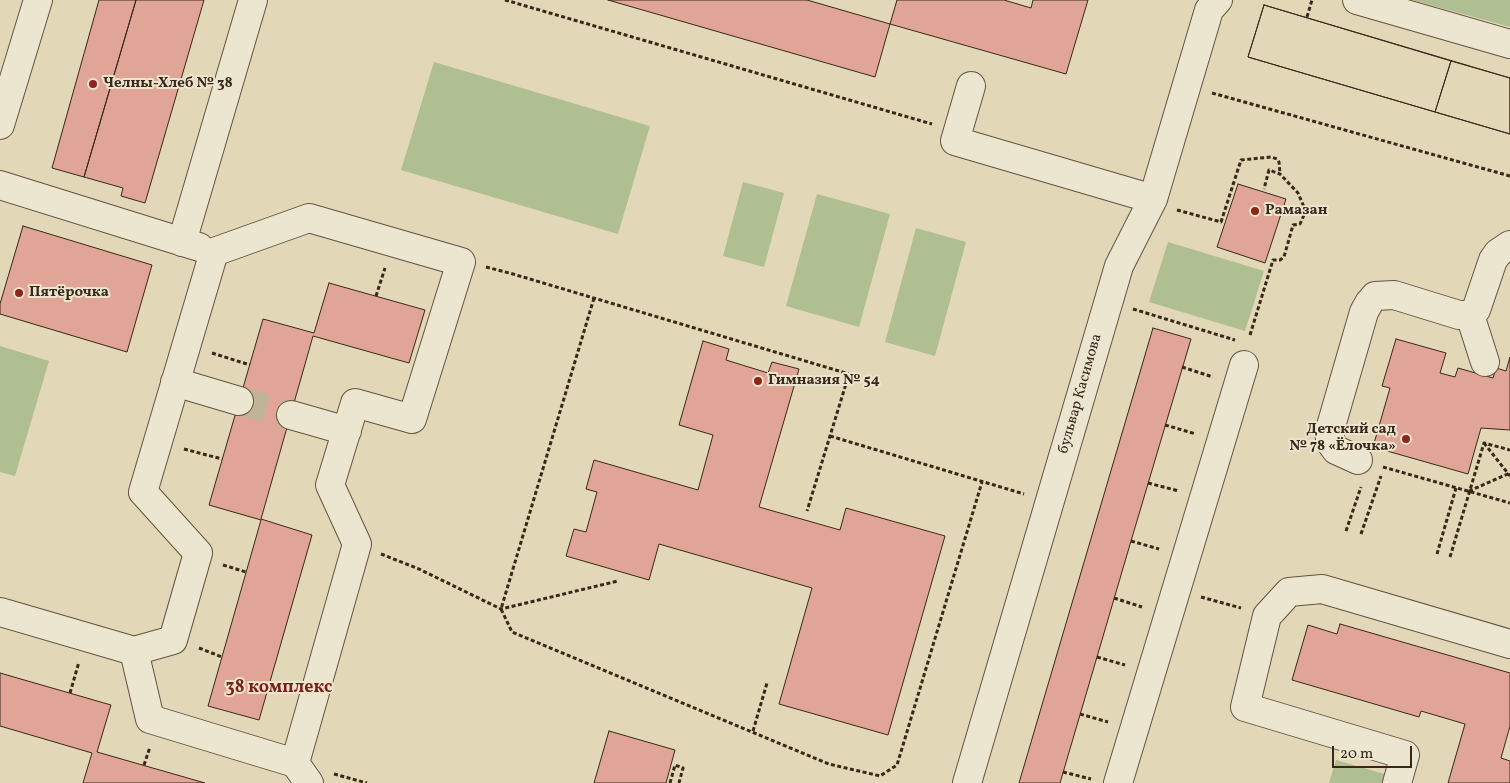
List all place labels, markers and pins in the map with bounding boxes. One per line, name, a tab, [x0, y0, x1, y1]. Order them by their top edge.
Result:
place label: Челны-Хлеб № 38	[103, 75, 233, 93]
marker: Челны-Хлеб № 38	[87, 78, 99, 90]
place label: Рамазан	[1265, 202, 1328, 220]
marker: Рамазан	[1249, 205, 1261, 217]
place label: Пятёрочка	[29, 284, 109, 302]
marker: Пятёрочка	[13, 287, 25, 299]
place label: Гимназия № 54	[768, 372, 880, 390]
marker: Гимназия № 54	[752, 375, 764, 387]
place label: Детский сад № 78 «Ёлочка»	[1289, 421, 1396, 456]
marker: Детский сад № 78 «Ёлочка»	[1400, 433, 1412, 445]

